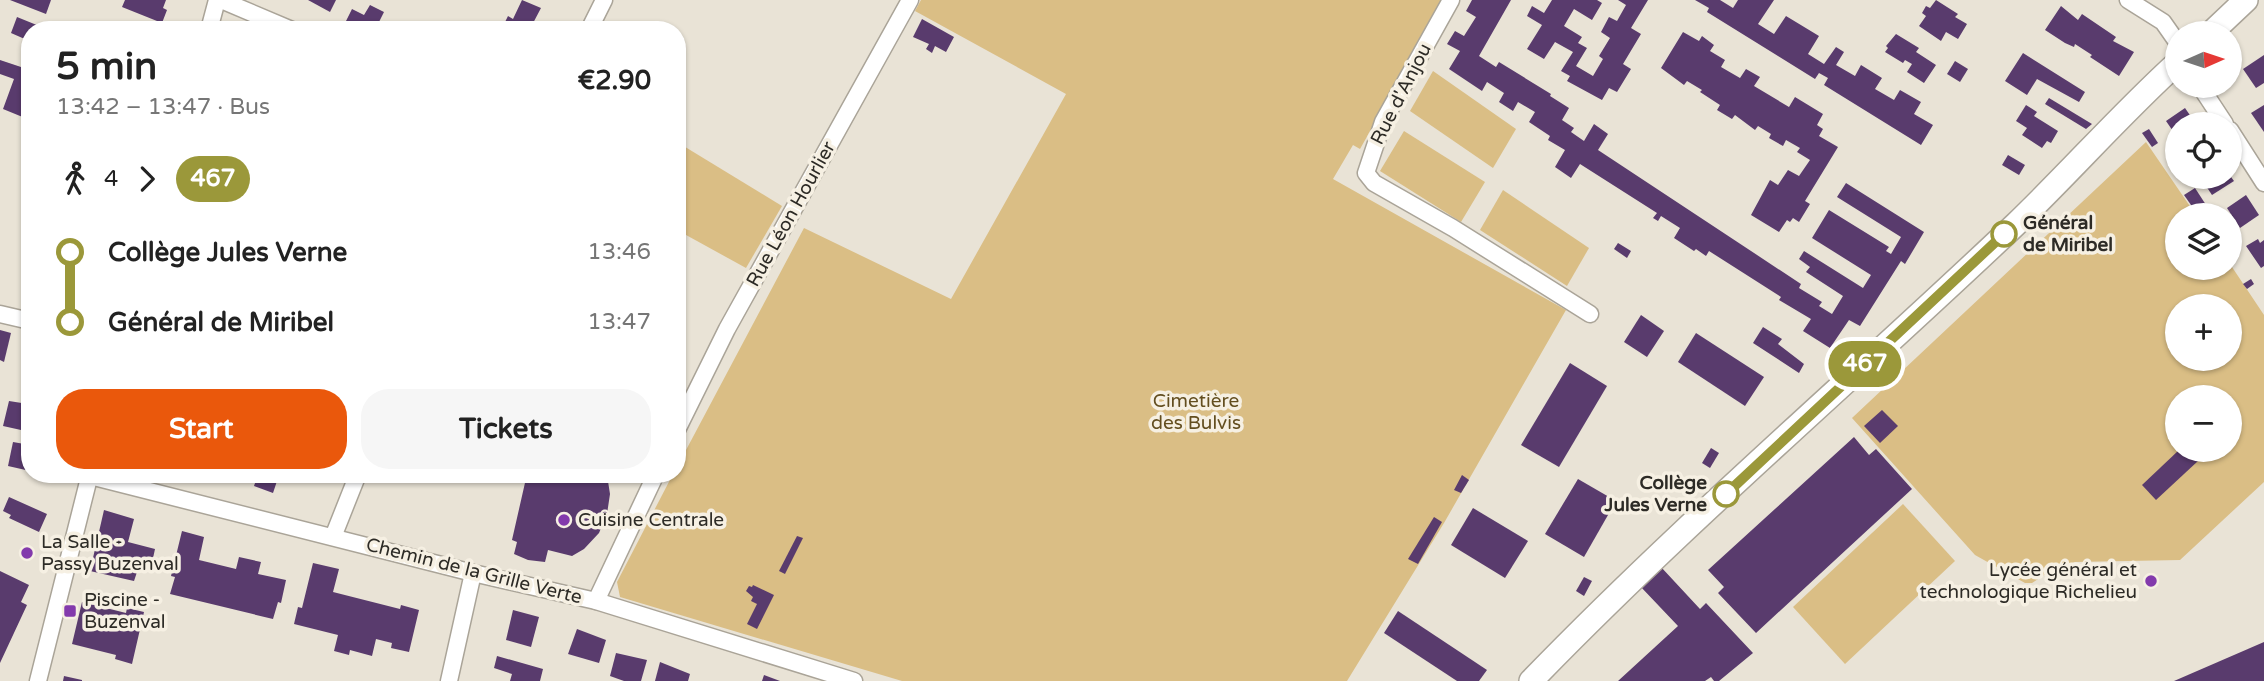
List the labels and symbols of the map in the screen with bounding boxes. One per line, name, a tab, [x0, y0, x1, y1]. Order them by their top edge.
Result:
north arrow	[2165, 21, 2242, 98]
street label: Rue d'Anjou	[1366, 40, 1436, 148]
street label: Rue Léon Hourlier	[742, 137, 840, 290]
place label: Général de Miribel	[2023, 212, 2113, 256]
marker: Général de Miribel	[1991, 221, 2017, 247]
line badge: 467	[1825, 341, 1905, 387]
park label: Cimetière des Bulvis	[1151, 390, 1241, 434]
place label: Collège Jules Verne	[1604, 472, 1707, 516]
marker: Collège Jules Verne	[1713, 481, 1739, 507]
place label: Cuisine Centrale	[578, 509, 724, 531]
marker: Cuisine Centrale	[556, 512, 572, 528]
place label: La Salle - Passy Buzenval	[41, 531, 179, 575]
street label: Chemin de la Grille Verte	[364, 533, 584, 609]
marker: La Salle - Passy Buzenval	[19, 545, 35, 561]
place label: Lycée général et technologique Richelieu	[1920, 559, 2137, 603]
marker: Lycée général et technologique Richelieu	[2143, 573, 2159, 589]
place label: Piscine - Buzenval	[84, 589, 166, 633]
marker: Piscine - Buzenval	[62, 603, 78, 619]

